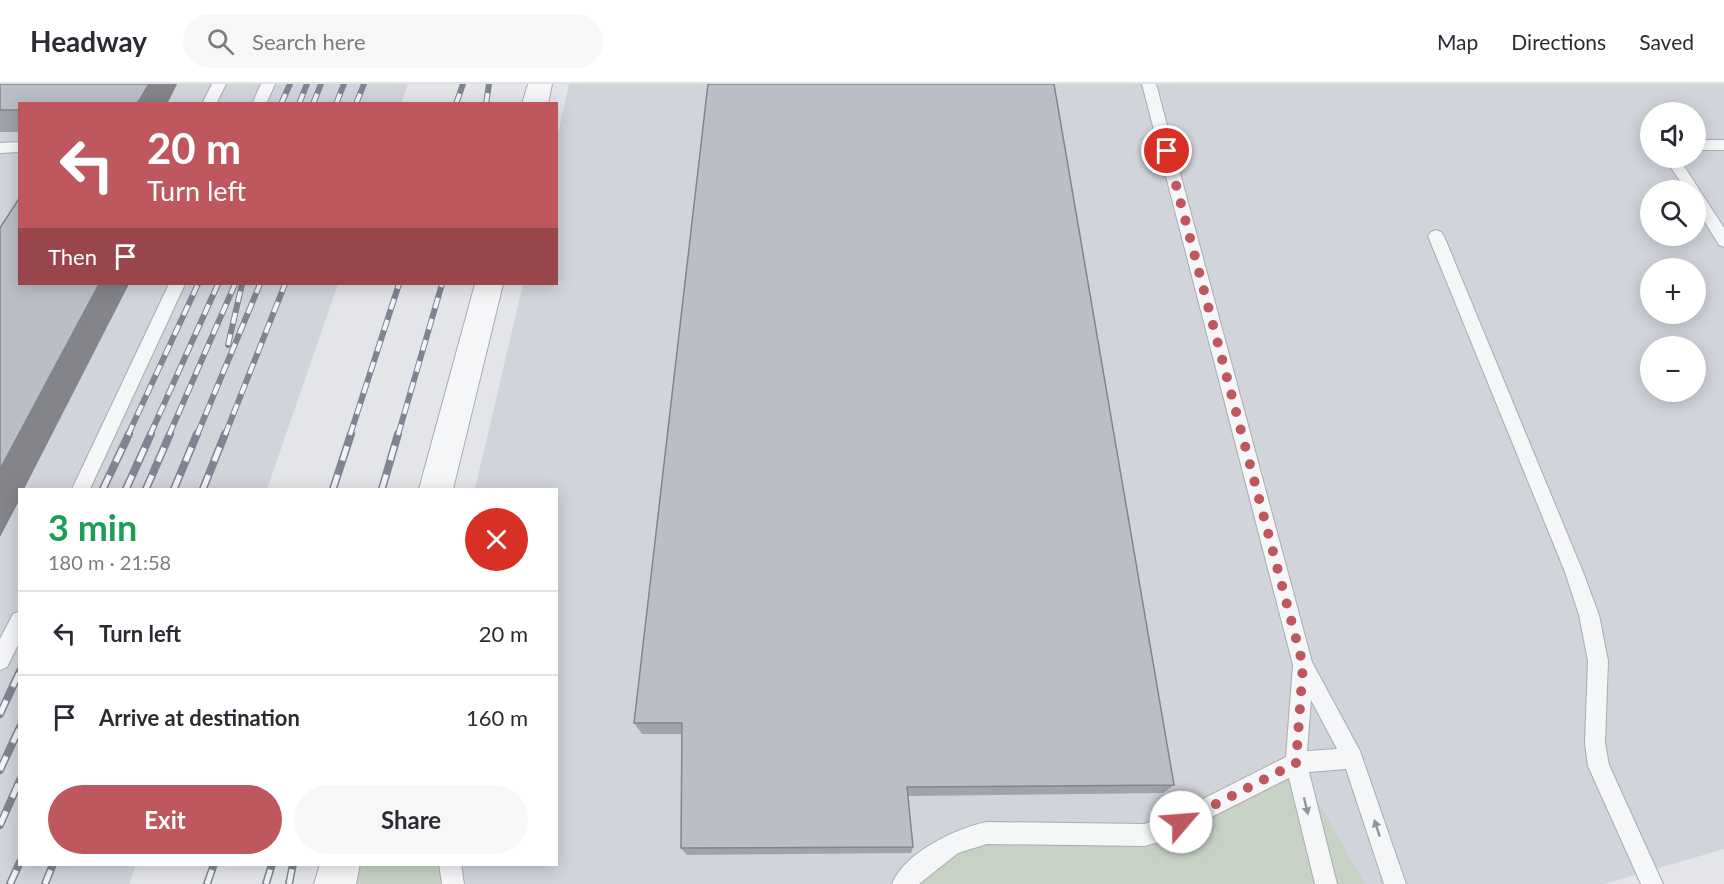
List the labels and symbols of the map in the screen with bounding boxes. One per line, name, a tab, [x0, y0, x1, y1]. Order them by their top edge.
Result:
pin	[1141, 125, 1192, 176]
position arrow	[1149, 790, 1213, 854]
one-way arrow	[1302, 797, 1312, 816]
one-way arrow	[1372, 819, 1382, 837]

